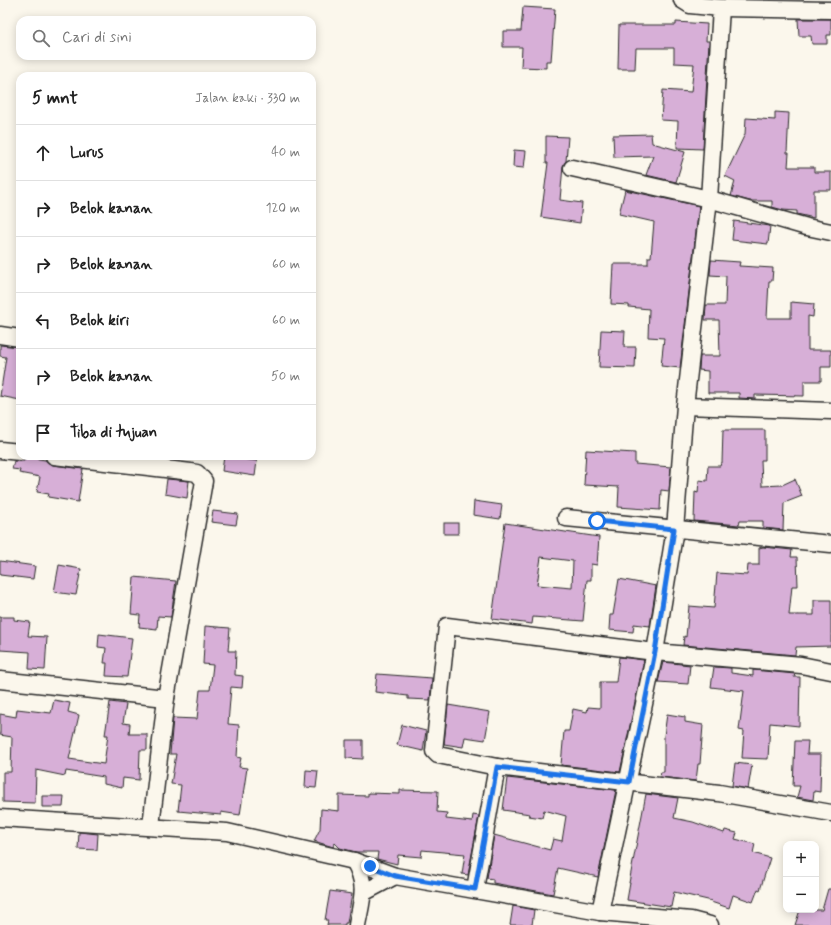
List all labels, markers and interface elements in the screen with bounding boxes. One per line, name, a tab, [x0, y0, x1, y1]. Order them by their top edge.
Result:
search box	[16, 16, 316, 60]
icon: search	[30, 27, 52, 49]
text: Cari di sini	[62, 28, 132, 48]
text: 5 mnt	[32, 87, 78, 109]
text: Jalan kaki · 330 m	[195, 90, 300, 107]
icon: ahead	[32, 142, 54, 164]
text: Lurus	[70, 143, 103, 163]
text: 40 m	[271, 144, 300, 161]
icon: right	[32, 198, 54, 220]
text: Belok kanan	[70, 199, 153, 219]
text: 120 m	[266, 200, 300, 217]
icon: right	[32, 254, 54, 276]
text: Belok kanan	[70, 255, 153, 275]
text: 60 m	[272, 256, 300, 273]
icon: left	[32, 310, 54, 332]
text: Belok kiri	[70, 311, 129, 331]
text: 60 m	[272, 312, 300, 329]
icon: right	[32, 366, 54, 388]
text: Belok kanan	[70, 367, 153, 387]
text: 50 m	[271, 368, 300, 385]
icon: arrive	[32, 422, 54, 444]
text: Tiba di tujuan	[70, 423, 157, 443]
route start	[588, 512, 606, 530]
map controls	[783, 841, 819, 913]
button: +	[783, 841, 819, 877]
route end	[361, 857, 379, 875]
button: −	[783, 877, 819, 913]

